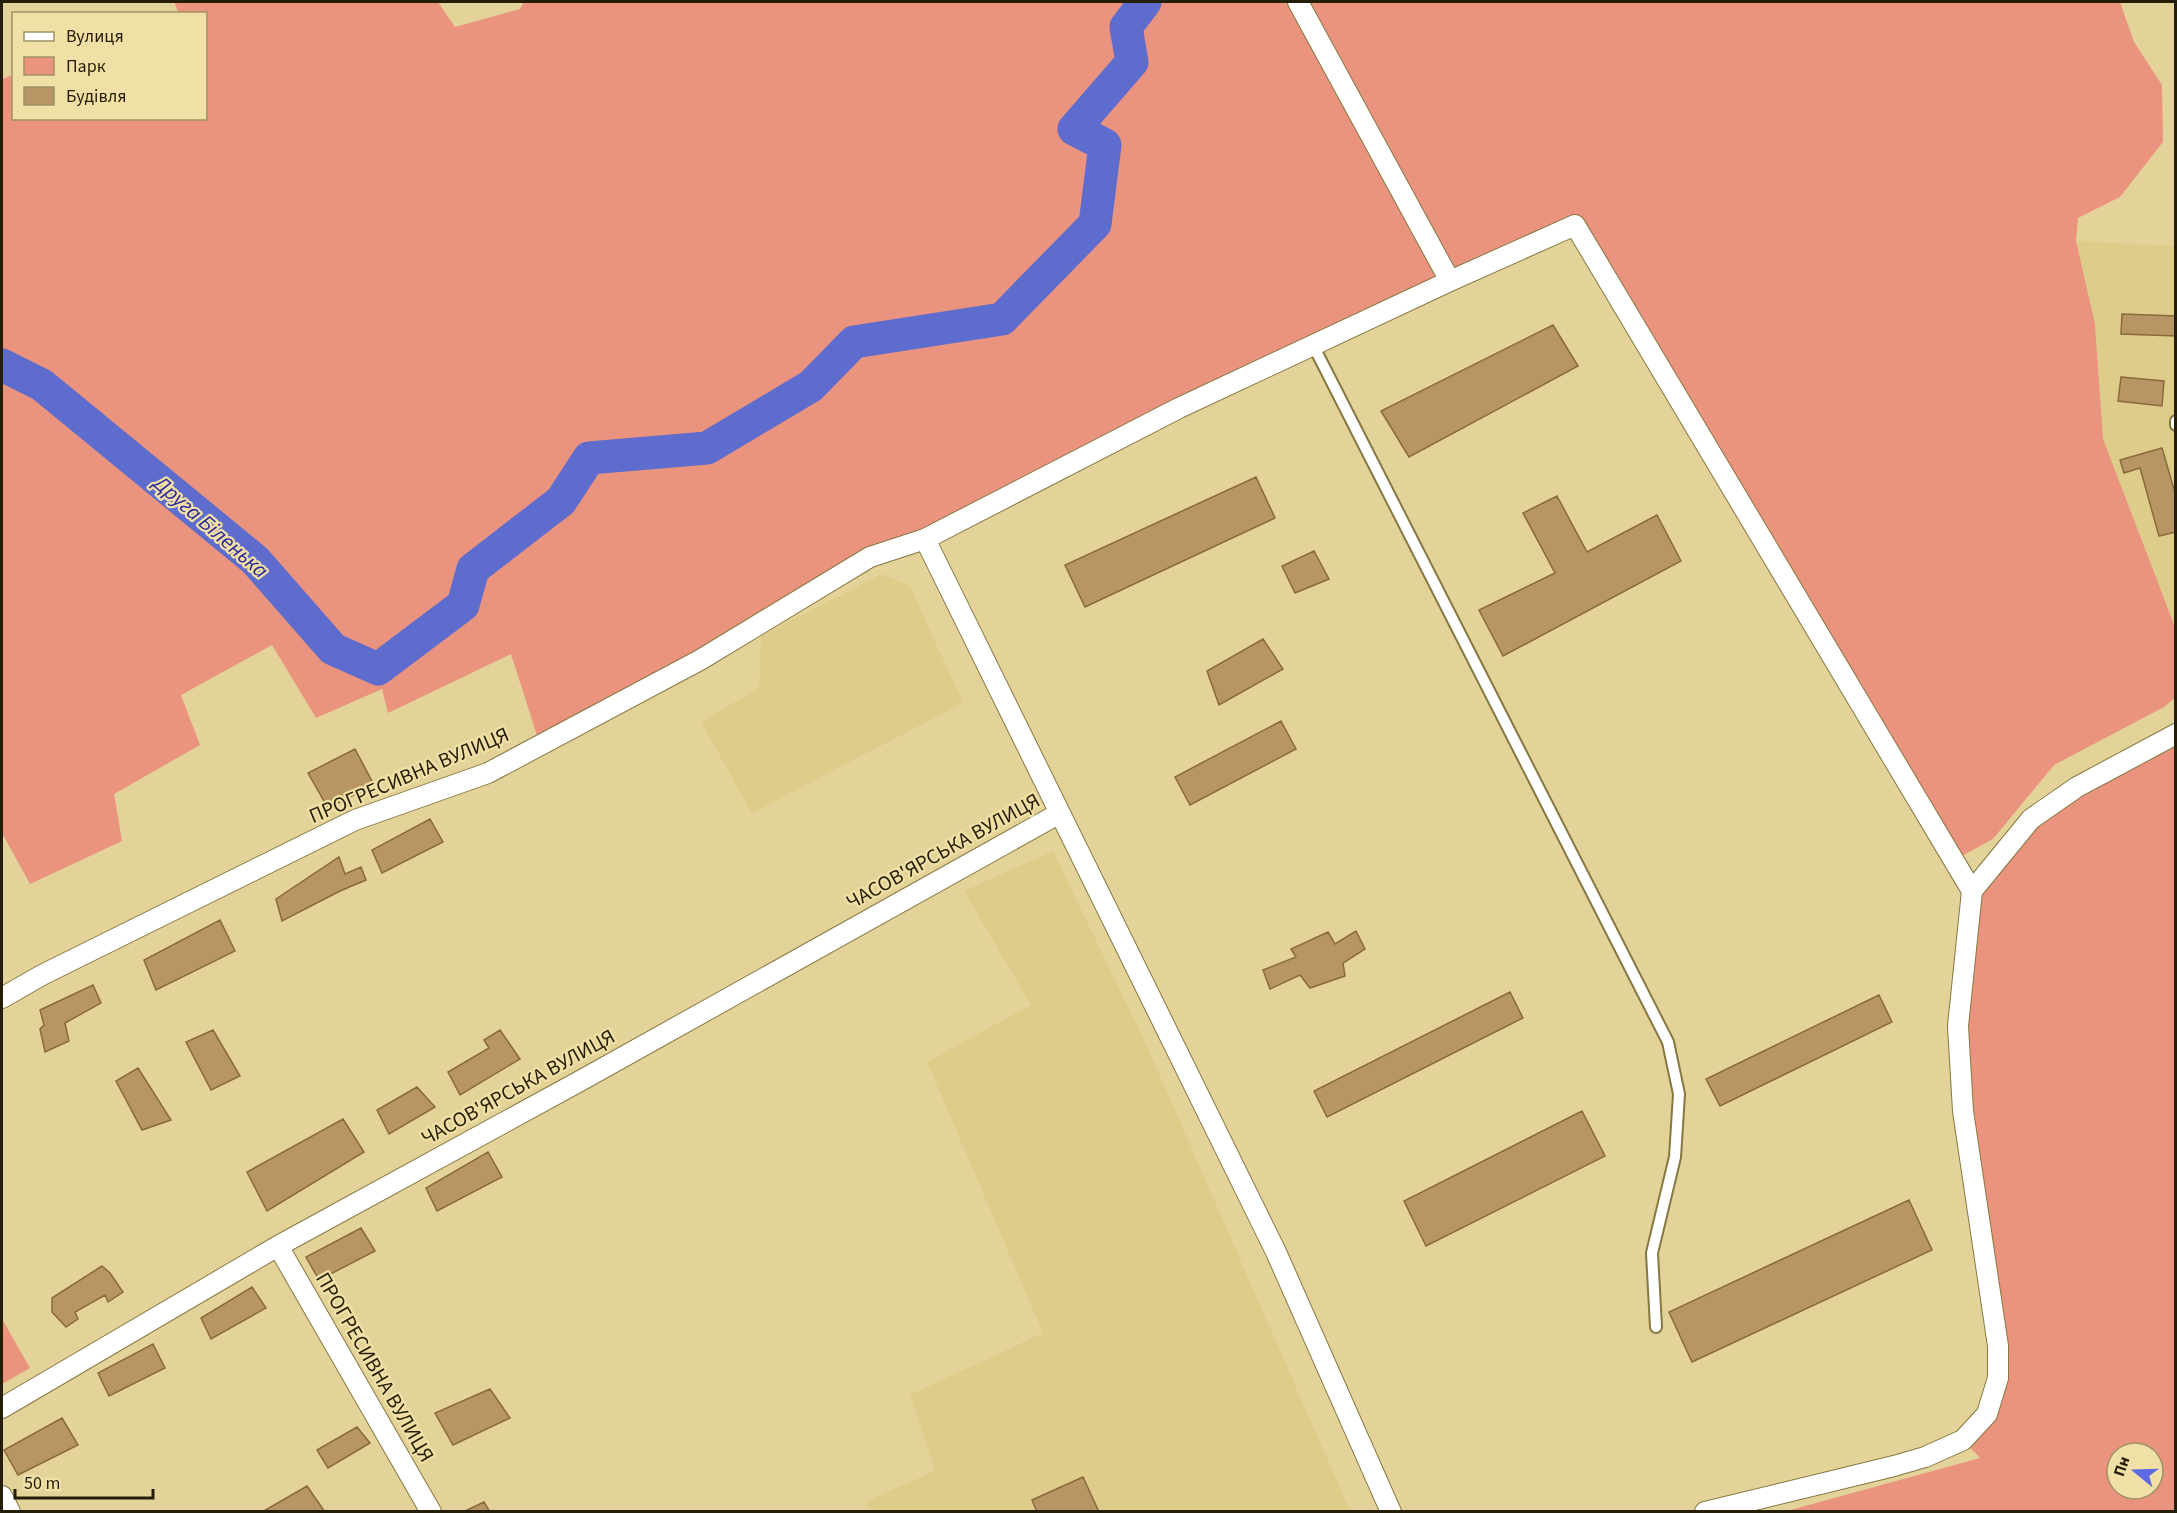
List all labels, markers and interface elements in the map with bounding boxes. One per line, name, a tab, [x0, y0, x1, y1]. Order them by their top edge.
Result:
legend	[12, 12, 207, 120]
text: Вулиця	[66, 24, 124, 49]
text: Парк	[66, 54, 106, 79]
text: Будівля	[66, 84, 126, 109]
water label: Друга Біленька	[145, 467, 276, 586]
street label: ПРОГРЕСИВНА ВУЛИЦЯ	[304, 719, 514, 831]
street label: ЧАСОВ'ЯРСЬКА ВУЛИЦЯ	[841, 785, 1045, 917]
street label: ЧАСОВ'ЯРСЬКА ВУЛИЦЯ	[416, 1021, 620, 1153]
street label: ПРОГРЕСИВНА ВУЛИЦЯ	[308, 1266, 442, 1468]
north arrow	[2105, 1441, 2165, 1501]
text: Пн	[2108, 1453, 2135, 1479]
scale bar	[15, 1462, 153, 1500]
text: 50 m	[24, 1471, 60, 1496]

